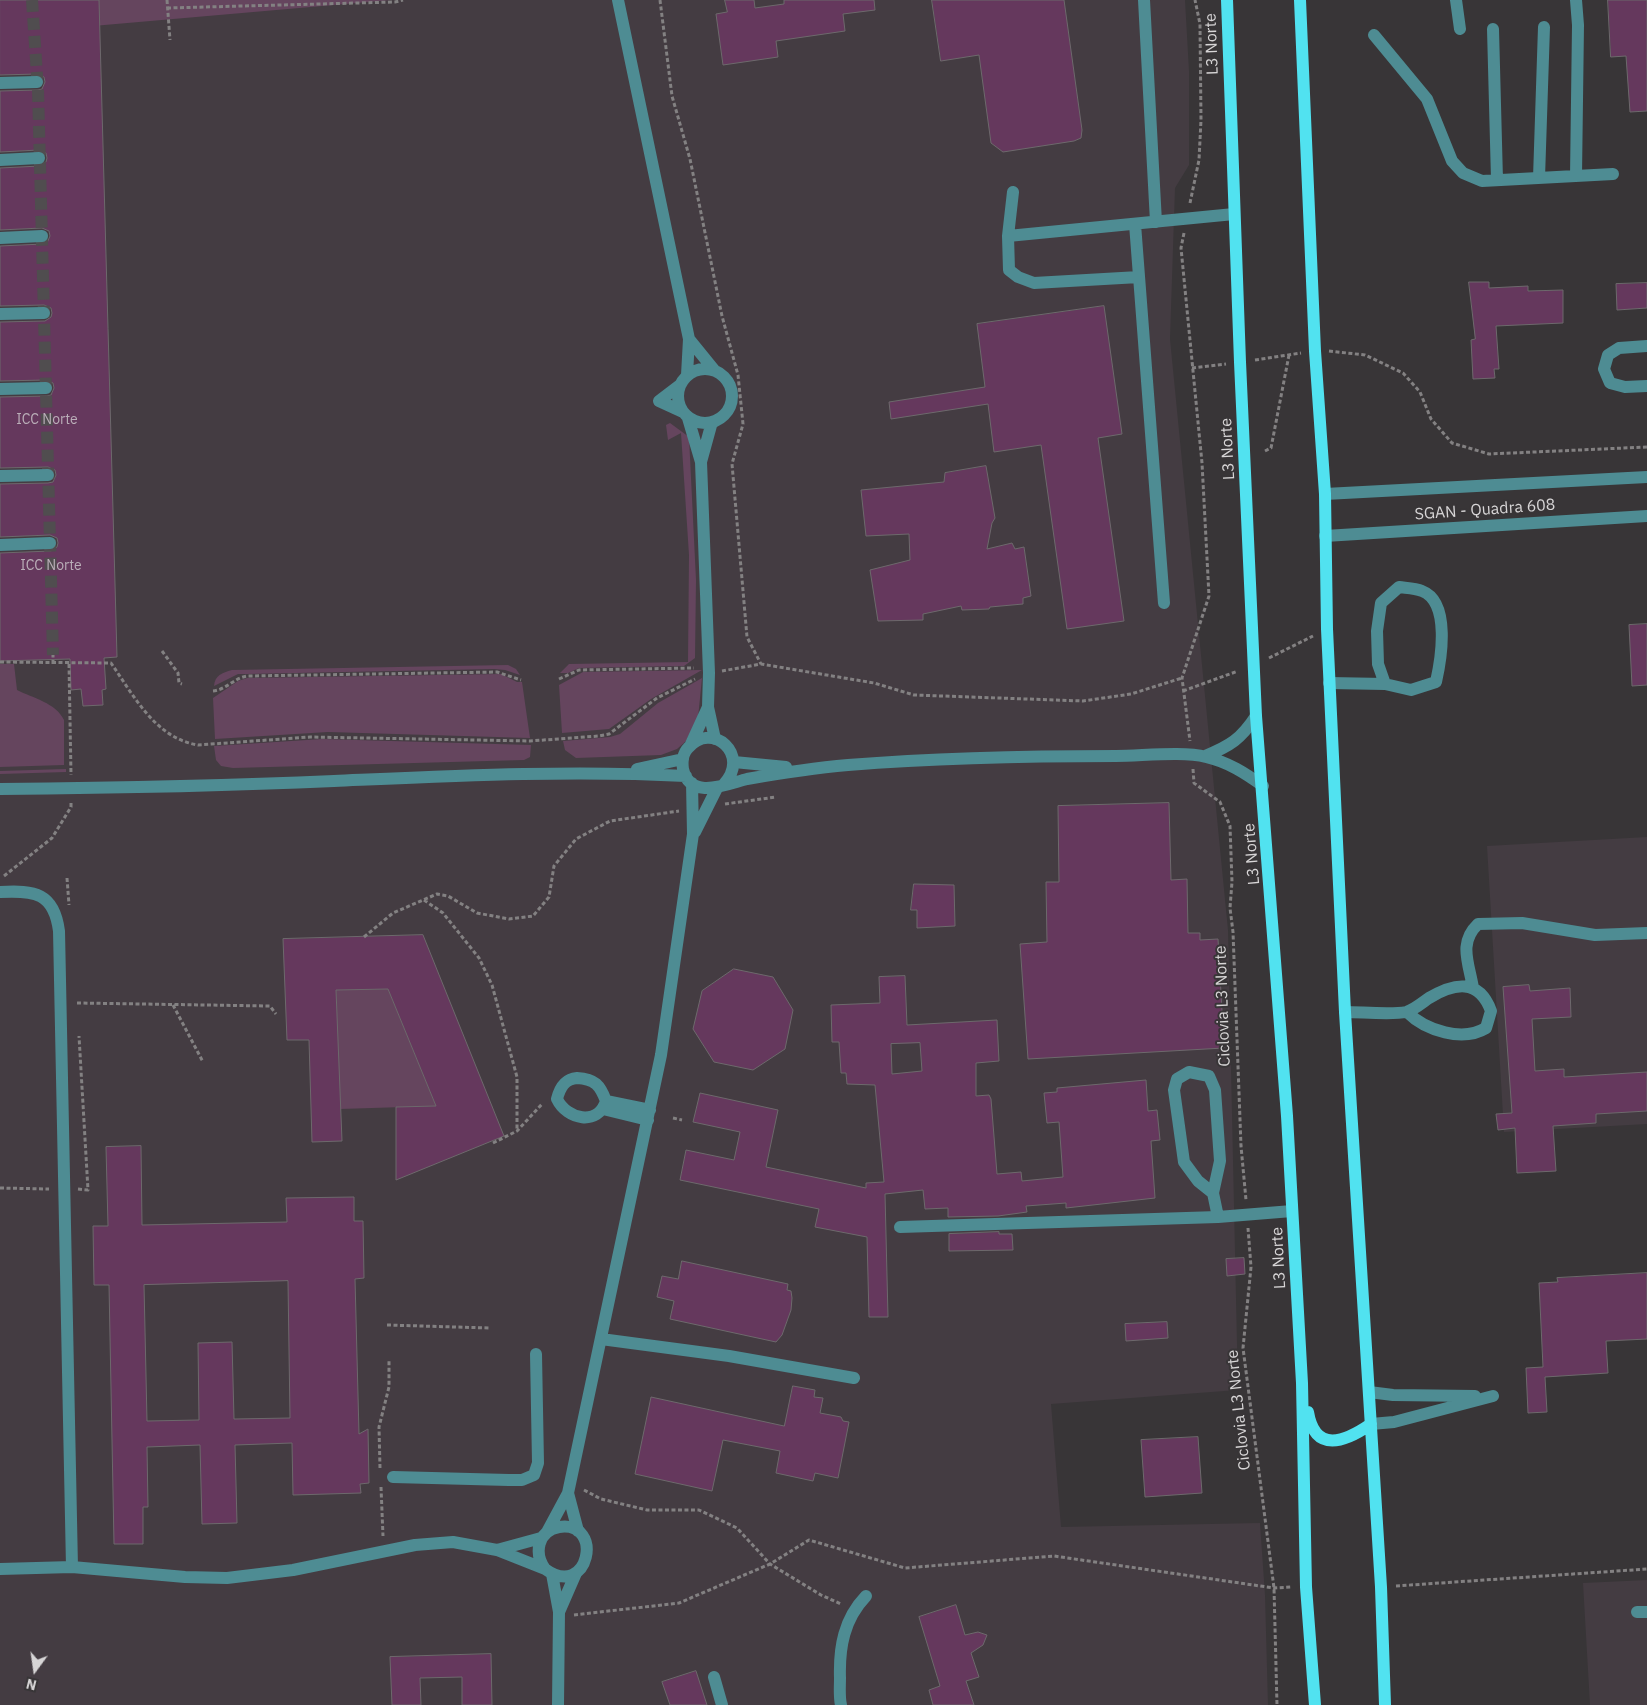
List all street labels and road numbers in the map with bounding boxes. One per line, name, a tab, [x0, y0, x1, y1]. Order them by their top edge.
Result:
street label: L3 Norte	[1201, 13, 1223, 75]
street label: L3 Norte	[1217, 418, 1239, 480]
street label: SGAN - Quadra 608	[1414, 496, 1556, 524]
street label: L3 Norte	[1240, 822, 1264, 886]
street label: Ciclovia L3 Norte	[1211, 945, 1235, 1067]
street label: L3 Norte	[1268, 1227, 1290, 1289]
street label: Ciclovia L3 Norte	[1223, 1349, 1255, 1471]

